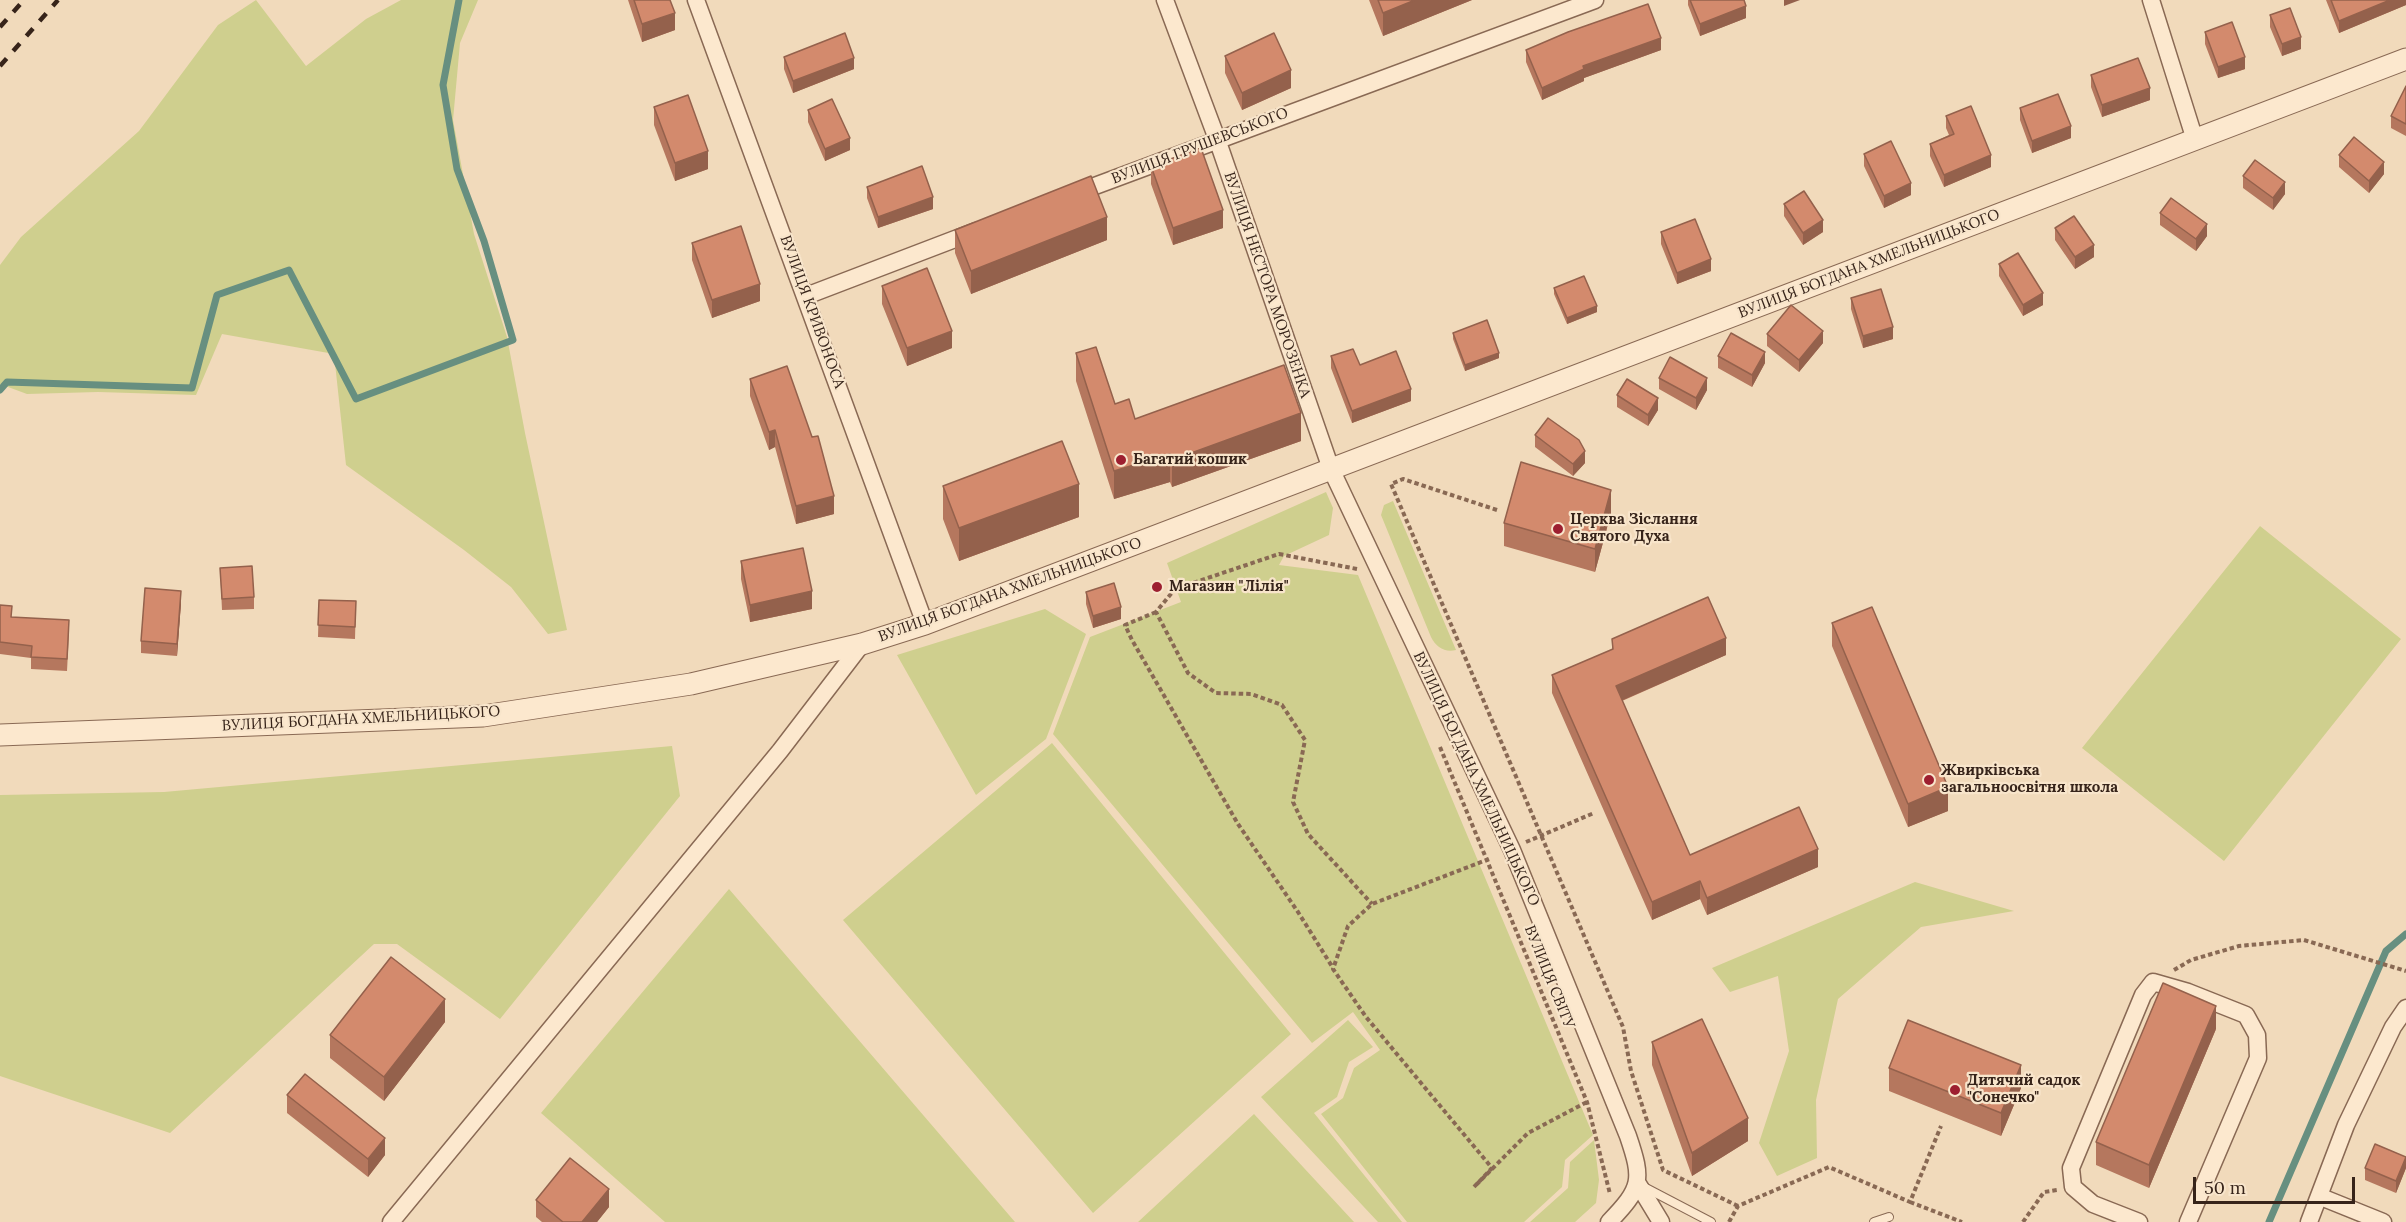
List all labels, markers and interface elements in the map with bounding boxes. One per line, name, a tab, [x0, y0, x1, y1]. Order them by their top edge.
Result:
street label: ВУЛИЦЯ ГРУШЕВСЬКОГО	[1109, 104, 1291, 188]
street label: ВУЛИЦЯ НЕСТОРА МОРОЗЕНКА	[1220, 170, 1314, 400]
street label: ВУЛИЦЯ БОГДАНА ХМЕЛЬНИЦЬКОГО	[1736, 206, 2002, 322]
street label: ВУЛИЦЯ КРИВОНОСА	[776, 233, 848, 391]
place label: Багатий кошик	[1133, 451, 1247, 469]
marker: Багатий кошик	[1114, 453, 1128, 467]
place label: Церква Зіслання Святого Духа	[1570, 511, 1698, 546]
marker: Церква Зіслання Святого Духа	[1551, 522, 1565, 536]
street label: ВУЛИЦЯ БОГДАНА ХМЕЛЬНИЦЬКОГО	[876, 534, 1144, 646]
place label: Магазин "Лілія"	[1169, 578, 1289, 596]
marker: Магазин "Лілія"	[1150, 580, 1164, 594]
street label: ВУЛИЦЯ БОГДАНА ХМЕЛЬНИЦЬКОГО	[1409, 649, 1543, 909]
street label: ВУЛИЦЯ БОГДАНА ХМЕЛЬНИЦЬКОГО	[221, 703, 501, 735]
place label: Жвирківська загальноосвітня школа	[1941, 762, 2118, 797]
marker: Жвирківська загальноосвітня школа	[1922, 773, 1936, 787]
street label: ВУЛИЦЯ СВІТУ	[1520, 923, 1578, 1031]
place label: Дитячий садок "Сонечко"	[1967, 1072, 2080, 1107]
marker: Дитячий садок "Сонечко"	[1948, 1083, 1962, 1097]
scale bar	[2196, 1165, 2358, 1203]
text: 50 m	[2204, 1176, 2246, 1199]

